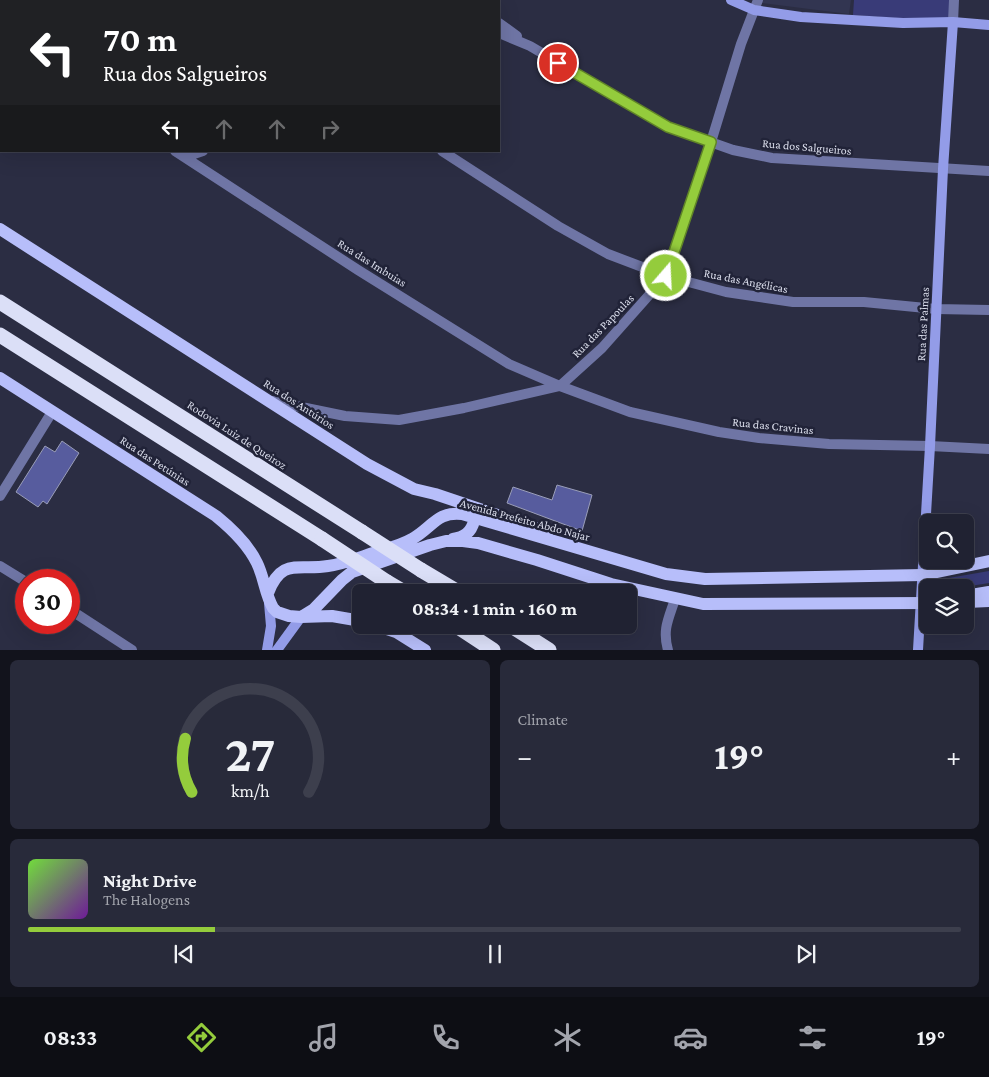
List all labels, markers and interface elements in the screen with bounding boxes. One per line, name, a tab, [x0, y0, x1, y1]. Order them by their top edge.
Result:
icon: left	[20, 20, 85, 85]
text: 70 m	[103, 20, 177, 59]
pin	[537, 42, 579, 84]
icon: arrive	[544, 49, 572, 77]
text: Rua dos Salgueiros	[103, 61, 267, 86]
icon: left	[157, 115, 185, 143]
icon: ahead	[210, 115, 238, 143]
icon: ahead	[263, 115, 291, 143]
icon: right	[316, 115, 344, 143]
street label: Rua dos Salgueiros	[762, 136, 852, 158]
street label: Rua das Imbuias	[335, 236, 409, 290]
position arrow	[639, 249, 691, 301]
street label: Rua das Angélicas	[703, 266, 789, 296]
street label: Rua das Palmas	[914, 286, 932, 361]
street label: Rua das Papoulas	[569, 291, 637, 361]
street label: Rua dos Antúrios	[261, 376, 337, 432]
street label: Rodovia Luiz de Queiroz	[185, 398, 289, 472]
street label: Rua das Cravinas	[732, 415, 815, 437]
street label: Rua das Petúnias	[117, 433, 193, 489]
street label: Avenida Prefeito Abdo Najar	[459, 496, 592, 544]
map controls	[919, 514, 974, 634]
button: search	[919, 514, 974, 569]
speed limit sign: 30	[15, 569, 80, 634]
button: layers	[919, 579, 974, 634]
text: 08:34 · 1 min · 160 m	[412, 598, 577, 619]
text: Climate	[518, 711, 568, 728]
text: 27	[225, 724, 275, 782]
text: 19°	[714, 735, 764, 777]
text: −	[518, 741, 532, 772]
text: +	[946, 741, 961, 772]
text: km/h	[230, 781, 269, 801]
text: Night Drive	[103, 870, 196, 891]
text: The Halogens	[103, 891, 190, 908]
icon: previous	[170, 940, 198, 968]
icon: pause	[481, 940, 509, 968]
icon: next	[792, 940, 820, 968]
icon: directions	[184, 1020, 219, 1055]
icon: music	[306, 1020, 341, 1055]
icon: phone	[428, 1020, 463, 1055]
icon: climate	[550, 1020, 585, 1055]
icon: car	[673, 1020, 708, 1055]
icon: filters	[795, 1020, 830, 1055]
text: 08:33	[44, 1025, 97, 1050]
text: 19°	[917, 1025, 945, 1050]

